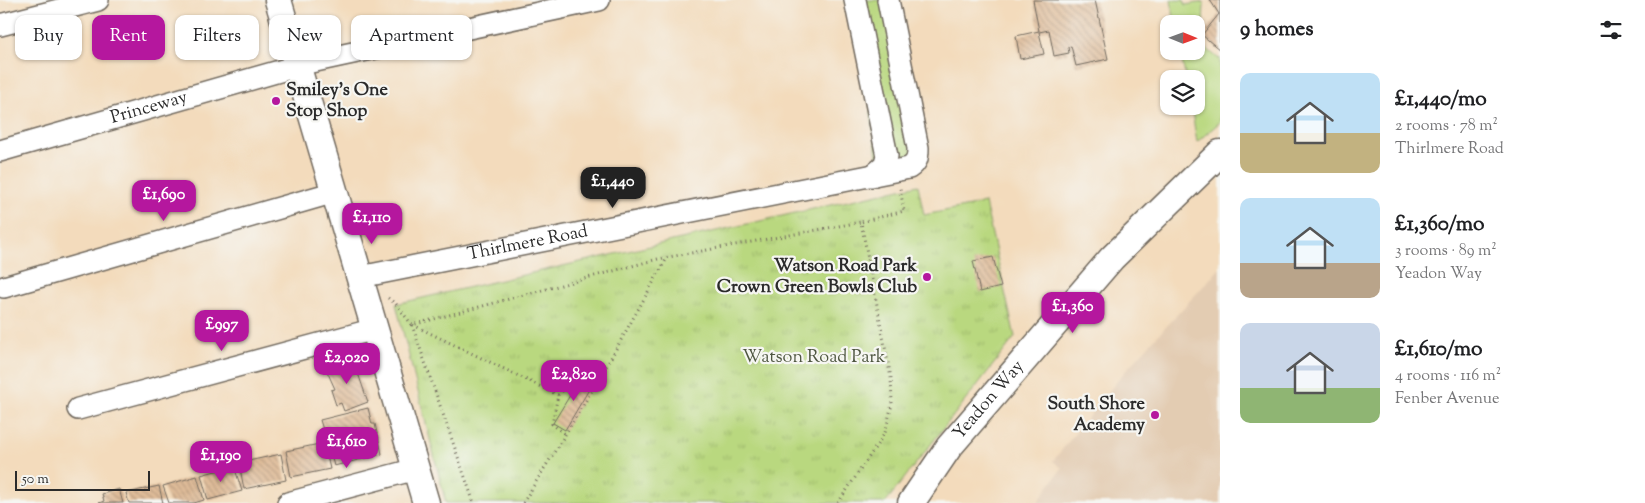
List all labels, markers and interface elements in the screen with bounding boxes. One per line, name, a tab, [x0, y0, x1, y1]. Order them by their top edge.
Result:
chip: Buy	[15, 15, 82, 60]
chip: Rent	[92, 15, 165, 60]
chip: Filters	[175, 15, 259, 60]
chip: New	[269, 15, 341, 60]
chip: Apartment	[351, 15, 472, 60]
north arrow	[1160, 15, 1205, 60]
map controls	[1160, 15, 1205, 115]
text: 9 homes	[1240, 15, 1313, 45]
icon: filters	[1597, 16, 1625, 44]
button: layers	[1160, 70, 1205, 115]
place label: Smiley's One Stop Shop	[286, 78, 389, 125]
street label: Princeway	[107, 85, 191, 132]
text: £1,440/mo	[1395, 85, 1487, 115]
icon: home	[1280, 93, 1340, 153]
marker: Smiley's One Stop Shop	[270, 95, 282, 107]
text: 2 rooms · 78 m²	[1395, 115, 1498, 138]
text: Thirlmere Road	[1395, 138, 1504, 161]
pin: £1,440	[572, 166, 654, 209]
text: £1,440	[592, 171, 634, 194]
pin: £1,690	[123, 180, 205, 222]
text: £1,690	[143, 184, 185, 207]
pin: £1,110	[331, 202, 413, 245]
text: £1,110	[353, 207, 391, 230]
text: £1,360/mo	[1395, 210, 1484, 240]
icon: home	[1280, 218, 1340, 278]
street label: Thirlmere Road	[465, 219, 590, 268]
text: 3 rooms · 89 m²	[1395, 240, 1497, 263]
place label: Watson Road Park Crown Green Bowls Club	[717, 254, 917, 301]
text: Yeadon Way	[1395, 263, 1482, 286]
marker: Watson Road Park Crown Green Bowls Club	[921, 271, 933, 283]
pin: £1,360	[1032, 292, 1114, 334]
text: £1,360	[1052, 296, 1094, 319]
pin: £997	[192, 310, 252, 352]
text: £997	[206, 314, 238, 337]
text: £1,610/mo	[1395, 335, 1482, 365]
pin: £2,020	[306, 342, 388, 385]
icon: home	[1280, 343, 1340, 403]
park label: Watson Road Park	[742, 345, 886, 371]
text: £2,020	[325, 347, 369, 370]
street label: Yeadon Way	[947, 355, 1031, 446]
pin: £2,820	[533, 360, 615, 402]
text: £2,820	[552, 364, 596, 387]
text: 4 rooms · 116 m²	[1395, 365, 1501, 388]
text: Fenber Avenue	[1395, 388, 1499, 411]
place label: South Shore Academy	[1047, 392, 1146, 439]
marker: South Shore Academy	[1149, 409, 1161, 421]
pin: £1,610	[306, 426, 388, 469]
text: £1,610	[327, 431, 367, 454]
pin: £1,190	[180, 440, 262, 483]
text: £1,190	[201, 445, 241, 468]
scale bar	[15, 468, 150, 491]
text: 50 m	[22, 470, 49, 490]

